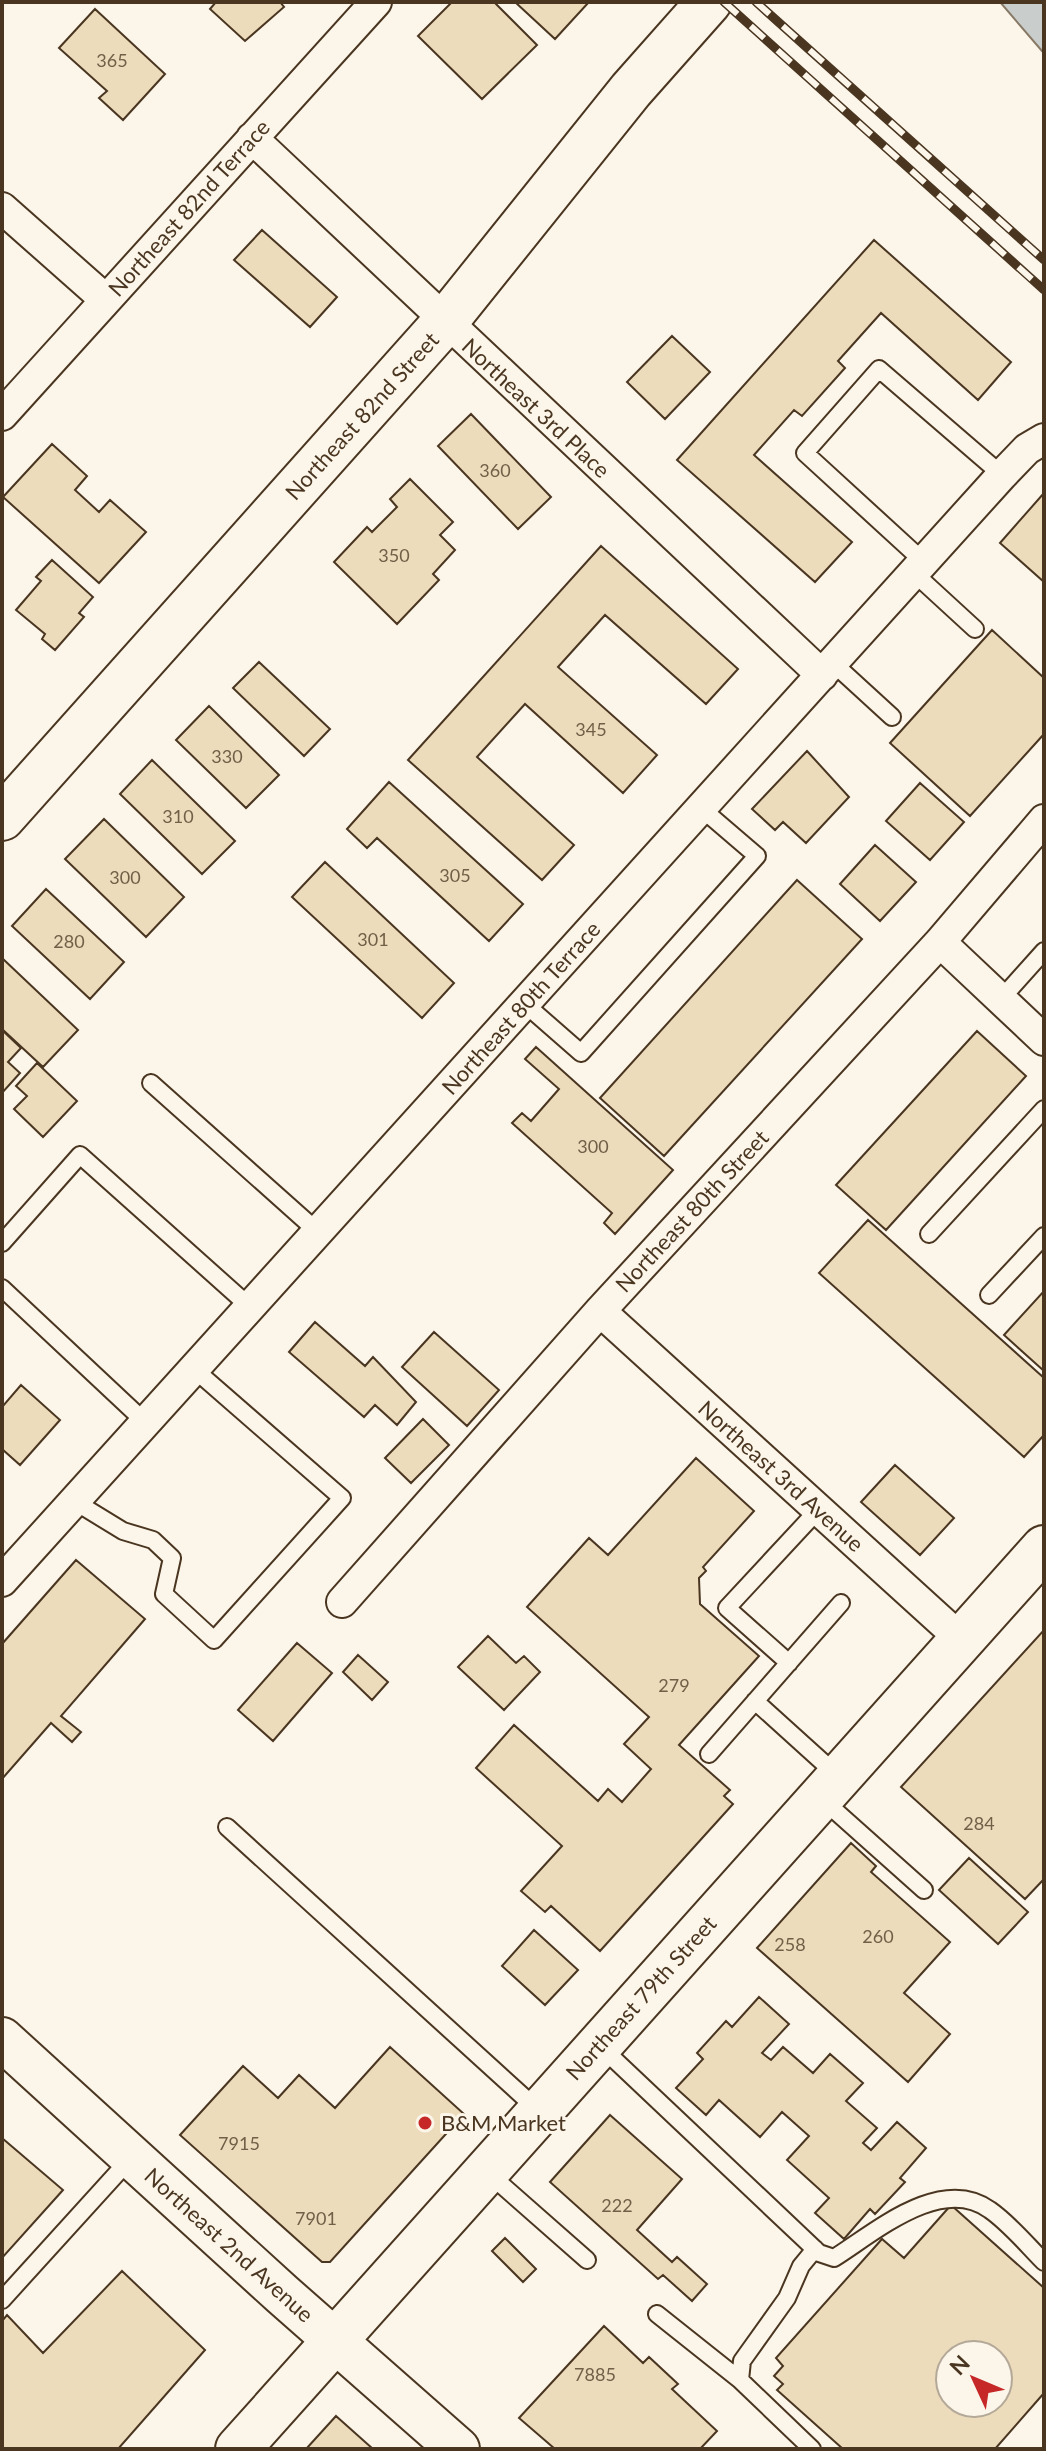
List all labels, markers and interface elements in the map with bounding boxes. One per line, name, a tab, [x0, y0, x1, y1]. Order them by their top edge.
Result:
house number: 365	[96, 49, 128, 71]
street label: Northeast 82nd Terrace	[102, 114, 275, 302]
street label: Northeast 82nd Street	[279, 326, 444, 505]
street label: Northeast 3rd Place	[457, 332, 616, 483]
house number: 360	[479, 459, 511, 481]
house number: 350	[378, 544, 410, 566]
house number: 345	[575, 718, 607, 740]
house number: 330	[211, 745, 243, 767]
house number: 310	[162, 805, 194, 827]
house number: 305	[439, 864, 471, 886]
house number: 300	[109, 866, 141, 888]
street label: Northeast 80th Terrace	[436, 915, 606, 1100]
house number: 301	[357, 928, 389, 950]
house number: 280	[53, 930, 85, 952]
street label: Northeast 80th Street	[609, 1124, 774, 1297]
house number: 300	[577, 1135, 609, 1157]
street label: Northeast 3rd Avenue	[693, 1394, 870, 1557]
house number: 279	[658, 1674, 690, 1696]
house number: 284	[963, 1812, 995, 1834]
street label: Northeast 79th Street	[560, 1910, 722, 2085]
house number: 260	[862, 1925, 894, 1947]
house number: 258	[774, 1933, 806, 1955]
place label: B&M Market	[441, 2109, 566, 2136]
marker: B&M Market	[416, 2114, 434, 2132]
house number: 7915	[218, 2132, 260, 2154]
street label: Northeast 2nd Avenue	[139, 2162, 319, 2328]
house number: 222	[601, 2194, 633, 2216]
house number: 7901	[295, 2207, 337, 2229]
north arrow	[934, 2339, 1014, 2419]
text: N	[944, 2349, 975, 2380]
house number: 7885	[574, 2363, 616, 2385]

